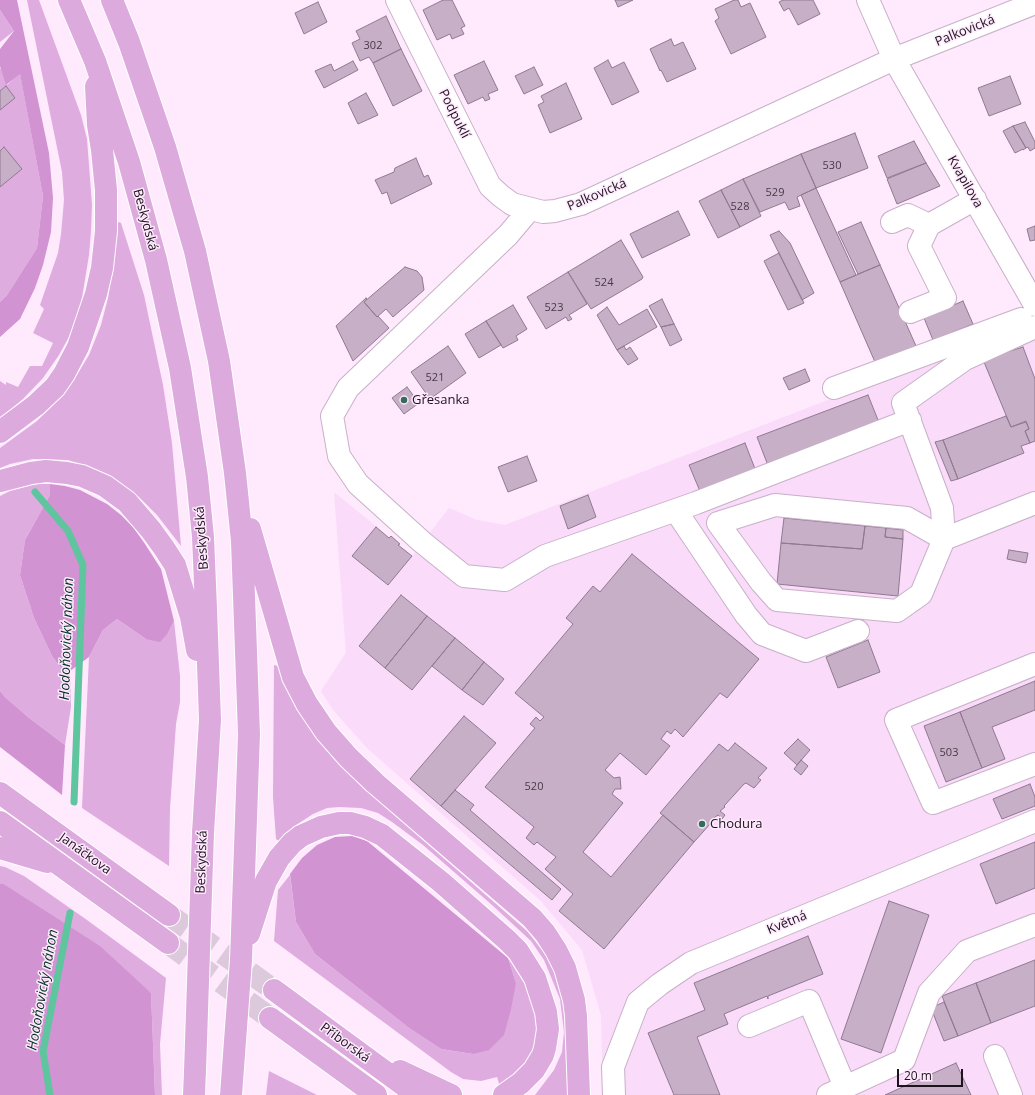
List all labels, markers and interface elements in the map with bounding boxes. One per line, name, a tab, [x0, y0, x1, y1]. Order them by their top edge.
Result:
street label: Palkovická	[933, 12, 997, 50]
house number: 302	[364, 39, 382, 53]
street label: Podpuklí	[435, 87, 473, 141]
street label: Kvapilova	[944, 153, 986, 211]
house number: 530	[823, 159, 841, 173]
street label: Palkovická	[565, 176, 629, 214]
house number: 529	[766, 186, 784, 200]
street label: Beskydská	[129, 187, 161, 253]
house number: 528	[731, 200, 749, 214]
house number: 524	[595, 276, 613, 290]
house number: 523	[545, 301, 563, 315]
house number: 521	[426, 371, 444, 385]
place label: Gřesanka	[412, 392, 470, 408]
marker: Gřesanka	[399, 395, 409, 405]
street label: Beskydská	[192, 506, 212, 570]
water label: Hodoňovický náhon	[56, 577, 78, 701]
house number: 503	[940, 746, 958, 760]
house number: 520	[525, 780, 543, 794]
place label: Chodura	[710, 816, 762, 832]
marker: Chodura	[697, 819, 707, 829]
street label: Janáčkova	[56, 830, 114, 878]
street label: Beskydská	[193, 830, 211, 894]
street label: Květná	[765, 908, 809, 938]
water label: Hodoňovický náhon	[24, 928, 62, 1052]
street label: Příborská	[317, 1020, 373, 1066]
scale bar	[899, 1061, 965, 1087]
text: 20 m	[904, 1067, 932, 1084]

